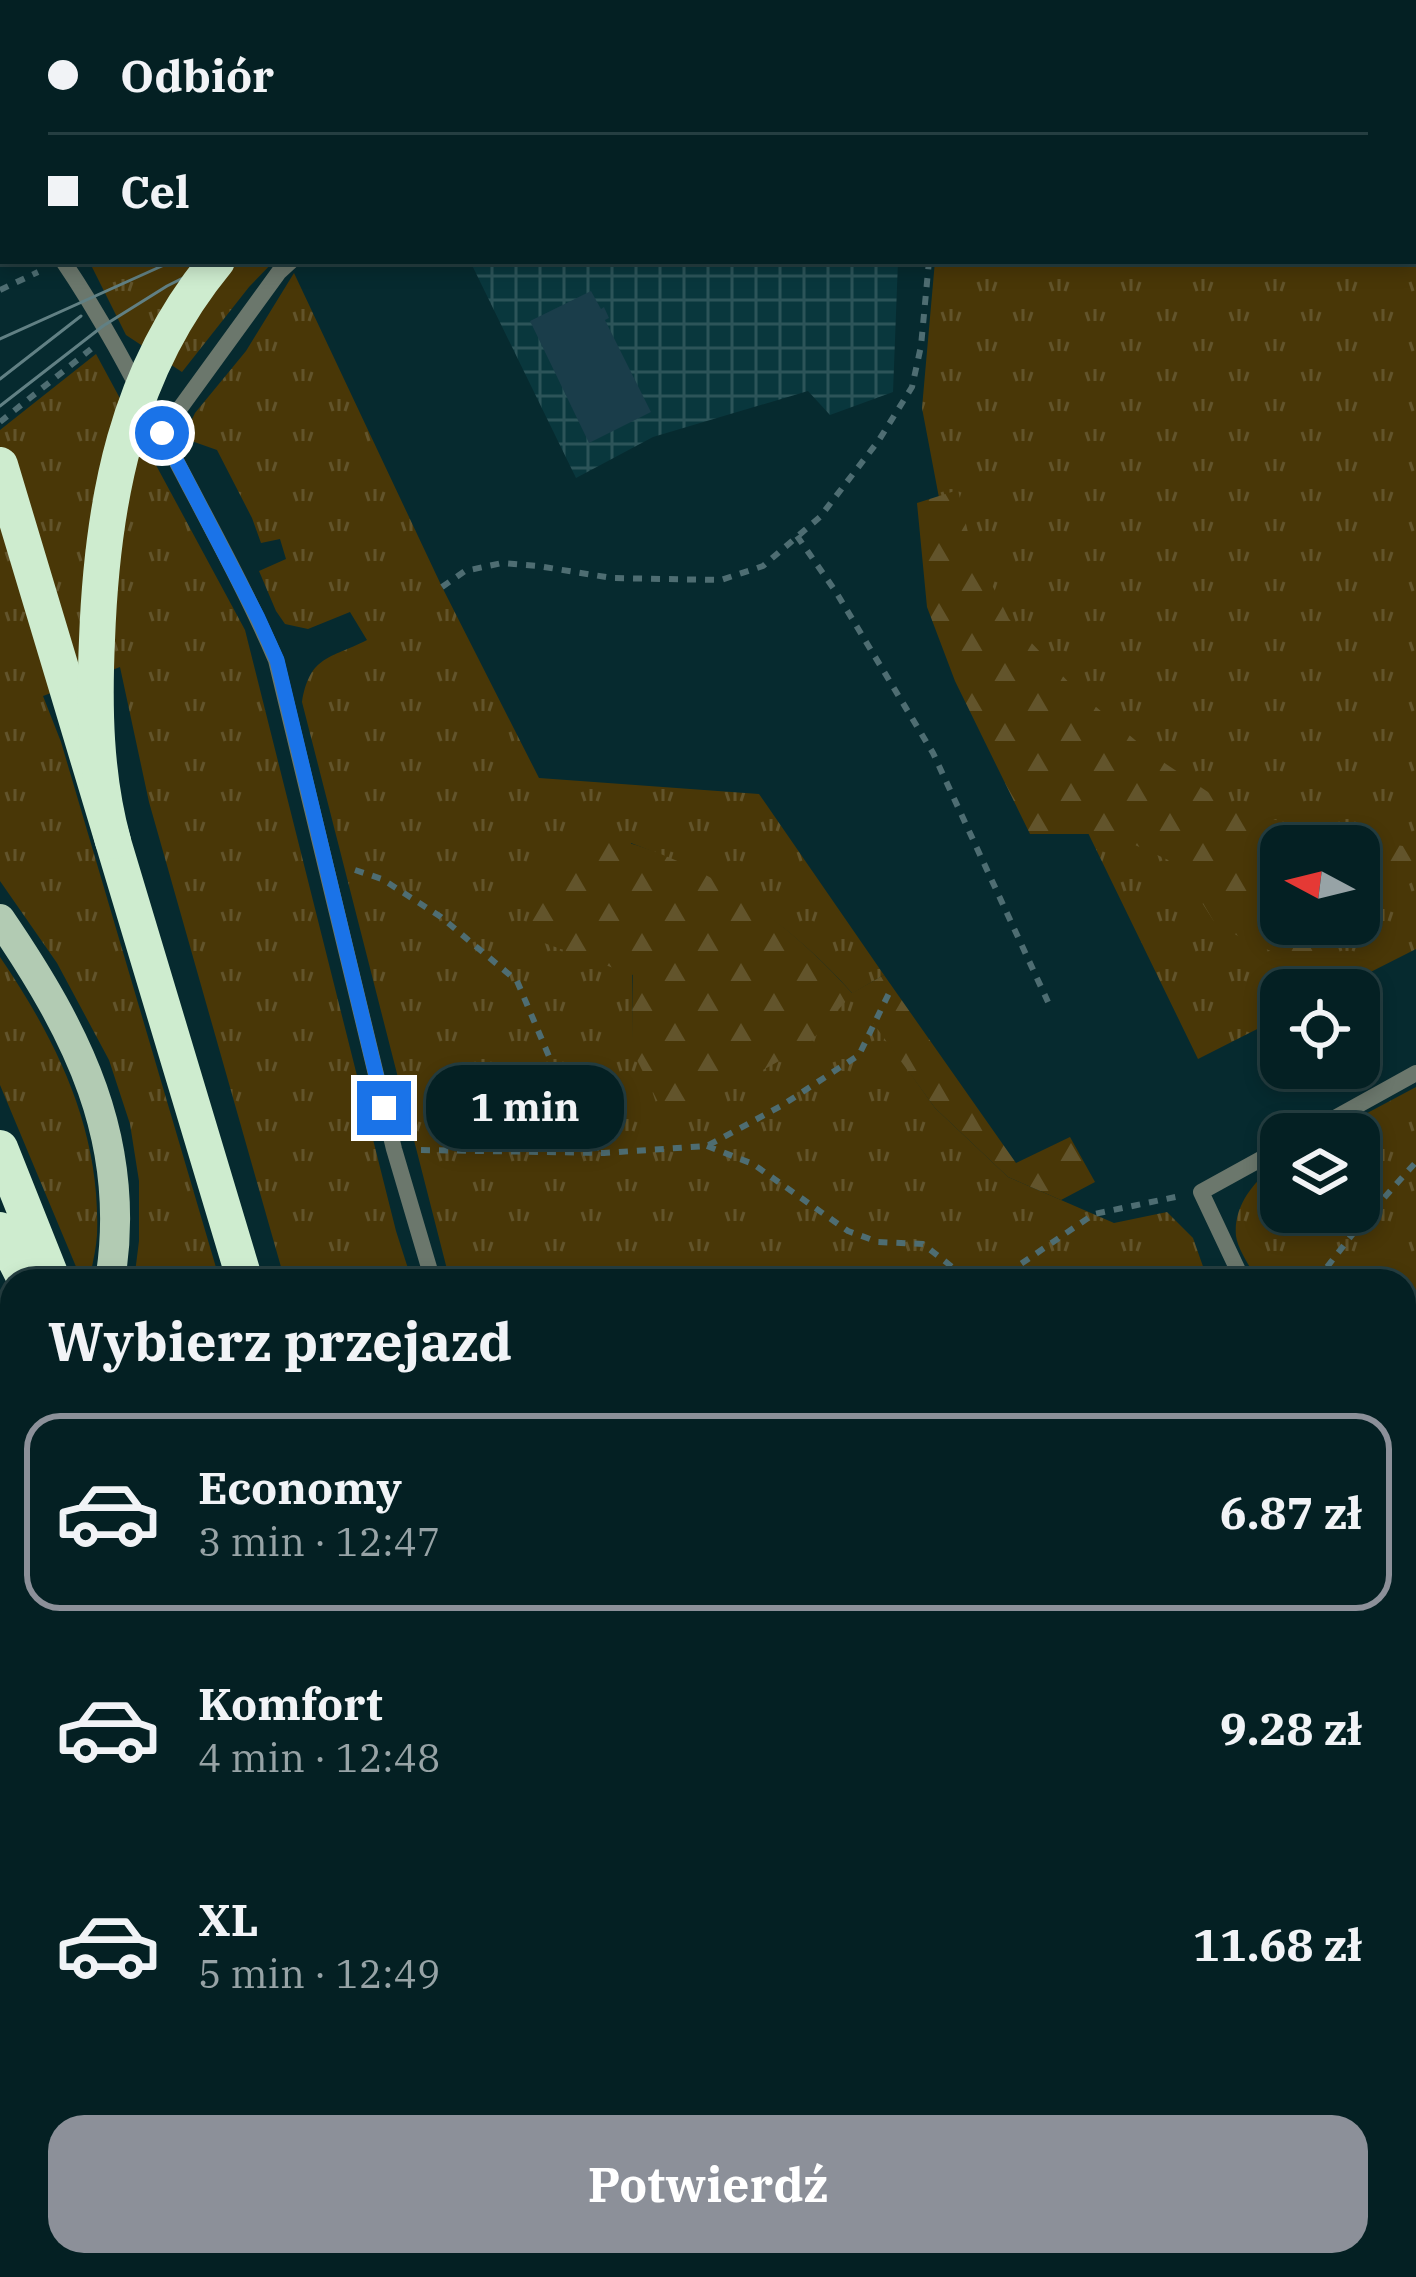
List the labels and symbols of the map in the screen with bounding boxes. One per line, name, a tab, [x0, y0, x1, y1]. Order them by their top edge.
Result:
route start	[135, 406, 189, 460]
north arrow	[1260, 825, 1380, 945]
callout: 1 min	[426, 1066, 624, 1150]
route end	[357, 1081, 411, 1135]

